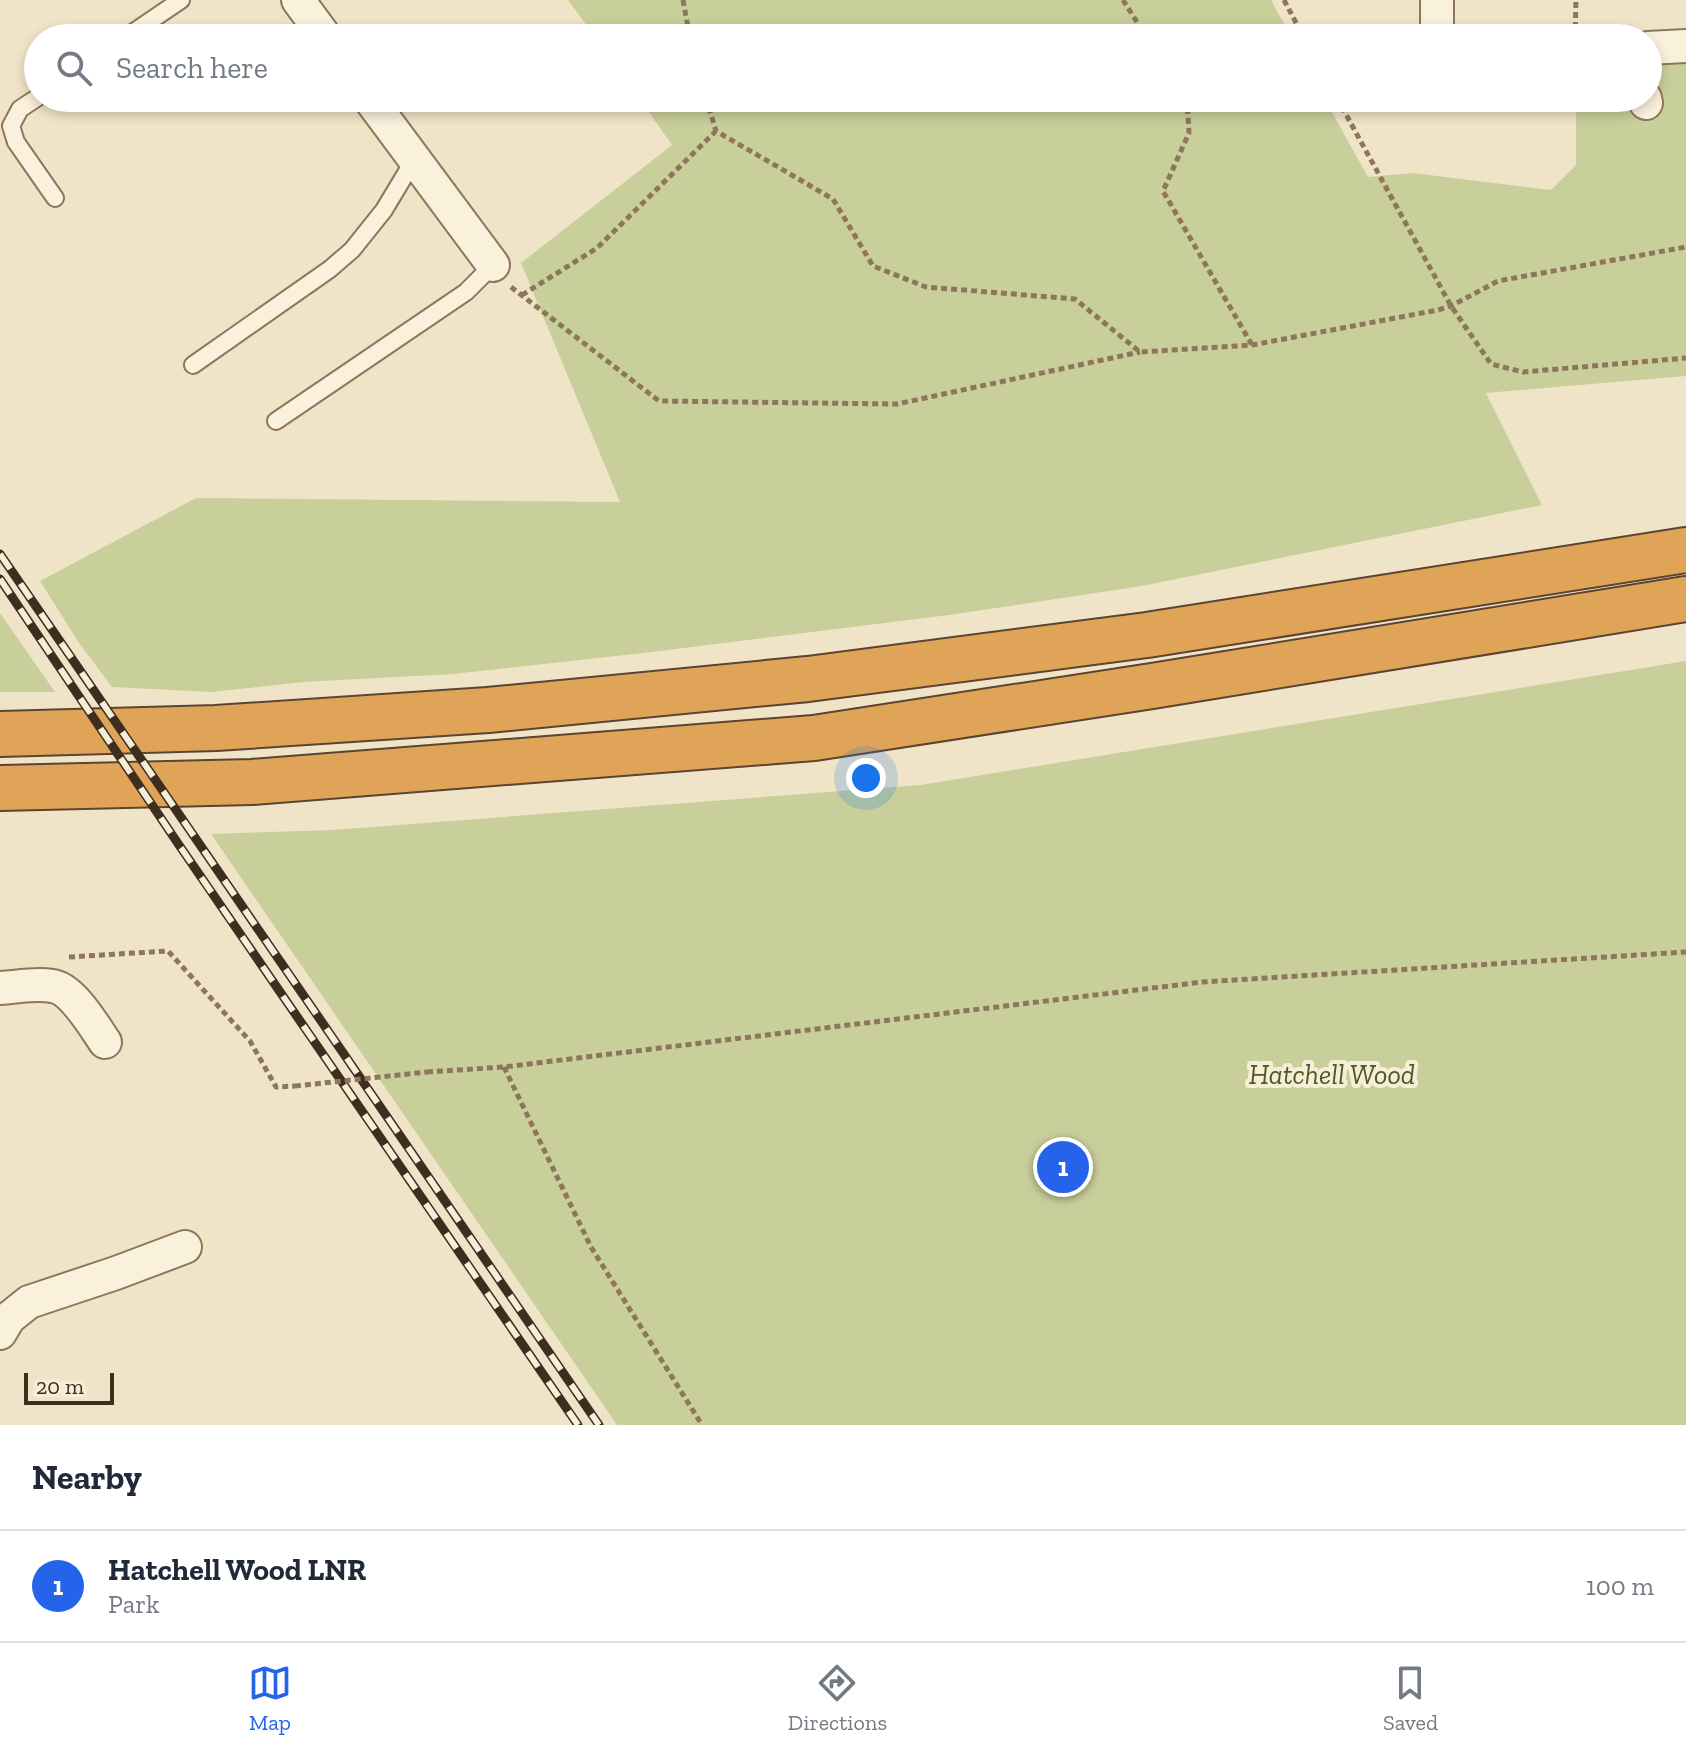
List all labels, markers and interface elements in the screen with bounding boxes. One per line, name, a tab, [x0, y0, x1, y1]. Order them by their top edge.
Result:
search box	[24, 24, 1662, 112]
icon: search	[52, 46, 96, 90]
text: Search here	[116, 50, 268, 86]
your location	[846, 758, 886, 798]
park label: Hatchell Wood	[1249, 1058, 1415, 1091]
pin: 1	[1037, 1137, 1089, 1197]
scale bar	[24, 1369, 114, 1405]
text: 20 m	[36, 1373, 84, 1400]
text: Nearby	[32, 1457, 142, 1498]
text: Hatchell Wood LNR	[108, 1552, 366, 1588]
text: 1	[53, 1570, 63, 1602]
text: 100 m	[1586, 1570, 1654, 1602]
text: Park	[108, 1588, 160, 1620]
tab: Map	[248, 1661, 292, 1736]
tab: Directions	[788, 1661, 887, 1736]
tab: Saved	[1383, 1661, 1438, 1736]

